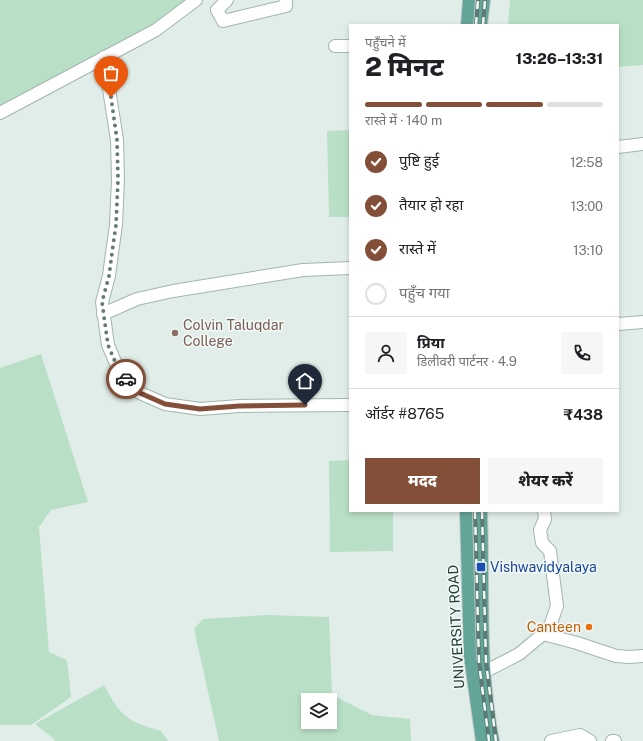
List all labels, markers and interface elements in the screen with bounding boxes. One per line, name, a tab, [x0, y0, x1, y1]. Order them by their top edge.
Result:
text: पहुँचने में	[365, 35, 406, 50]
text: 13:26–13:31	[516, 50, 603, 67]
text: 2 मिनट	[365, 51, 444, 82]
pin	[94, 56, 128, 97]
icon: bag	[100, 62, 122, 84]
text: रास्ते में · 140 m	[365, 113, 442, 128]
icon: check	[365, 151, 387, 173]
text: पुष्टि हुई	[399, 152, 439, 169]
text: 12:58	[570, 155, 603, 170]
icon: check	[365, 195, 387, 217]
text: तैयार हो रहा	[399, 196, 463, 213]
text: 13:00	[571, 199, 603, 214]
icon: check	[365, 239, 387, 261]
text: रास्ते में	[399, 240, 436, 257]
text: 13:10	[573, 243, 603, 258]
text: पहुँच गया	[399, 284, 450, 301]
place label: Colvin Taluqdar College	[183, 317, 284, 349]
marker: Colvin Taluqdar College	[170, 328, 180, 338]
button: person	[365, 332, 407, 374]
button: phone	[561, 332, 603, 374]
text: प्रिया	[417, 334, 445, 351]
text: डिलीवरी पार्टनर · 4.9	[417, 354, 517, 369]
courier	[106, 359, 146, 399]
pin	[288, 364, 322, 405]
icon: car	[115, 368, 137, 390]
icon: home	[294, 370, 316, 392]
text: ऑर्डर #8765	[365, 405, 444, 422]
text: ₹438	[564, 406, 603, 423]
button: मदद	[365, 458, 480, 504]
button: शेयर करें	[488, 458, 603, 504]
place label: Vishwavidyalaya	[490, 559, 597, 575]
marker: Vishwavidyalaya	[475, 561, 487, 573]
street label: UNIVERSITY ROAD	[445, 564, 467, 690]
place label: Canteen	[527, 619, 581, 635]
marker: Canteen	[584, 622, 594, 632]
map controls	[301, 693, 337, 729]
button: layers	[301, 693, 337, 729]

